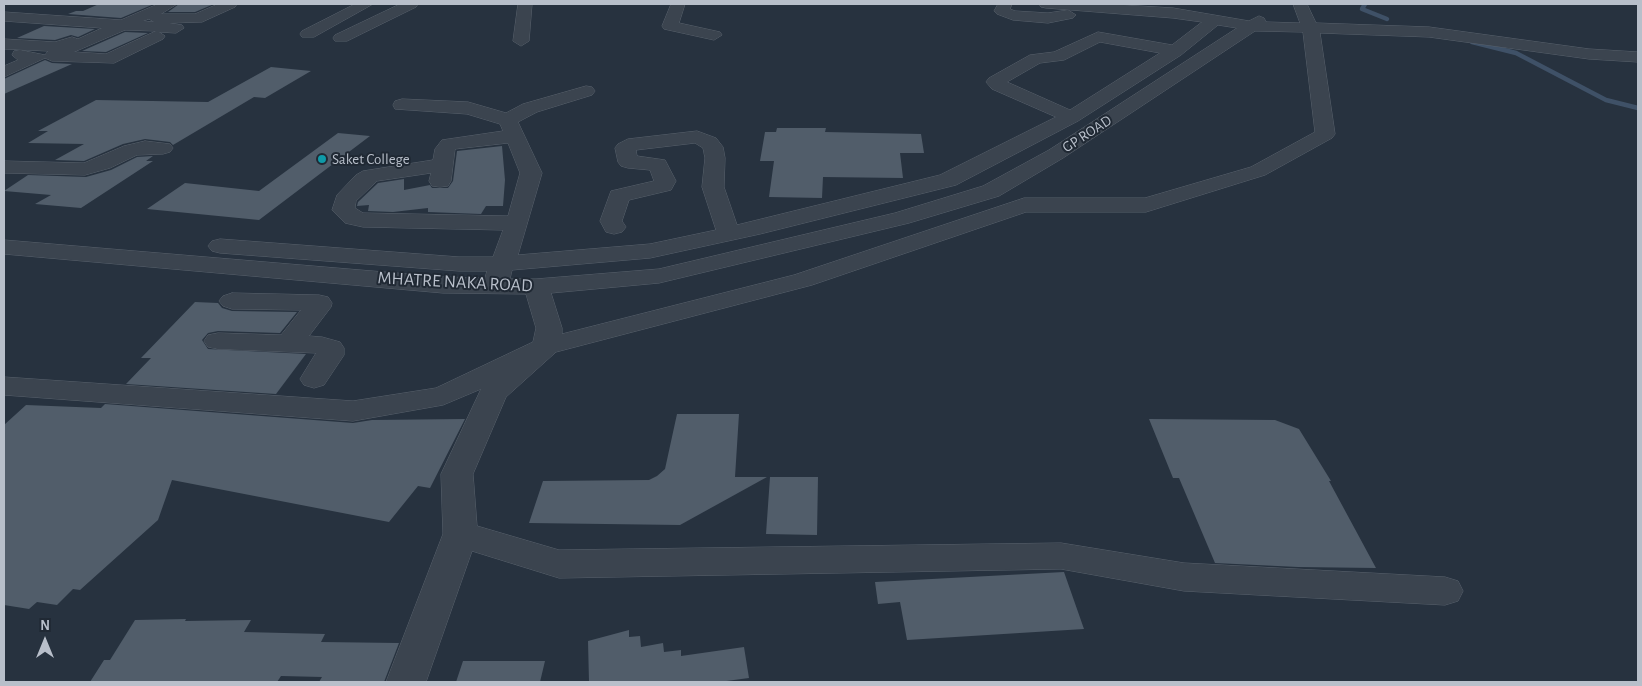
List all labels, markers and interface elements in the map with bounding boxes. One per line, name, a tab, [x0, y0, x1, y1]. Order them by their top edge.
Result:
street label: GP ROAD	[1059, 111, 1115, 157]
place label: Saket College	[332, 150, 410, 168]
marker: Saket College	[316, 153, 328, 165]
street label: MHATRE NAKA ROAD	[377, 267, 533, 297]
north arrow	[20, 616, 70, 666]
text: N	[40, 619, 50, 633]

